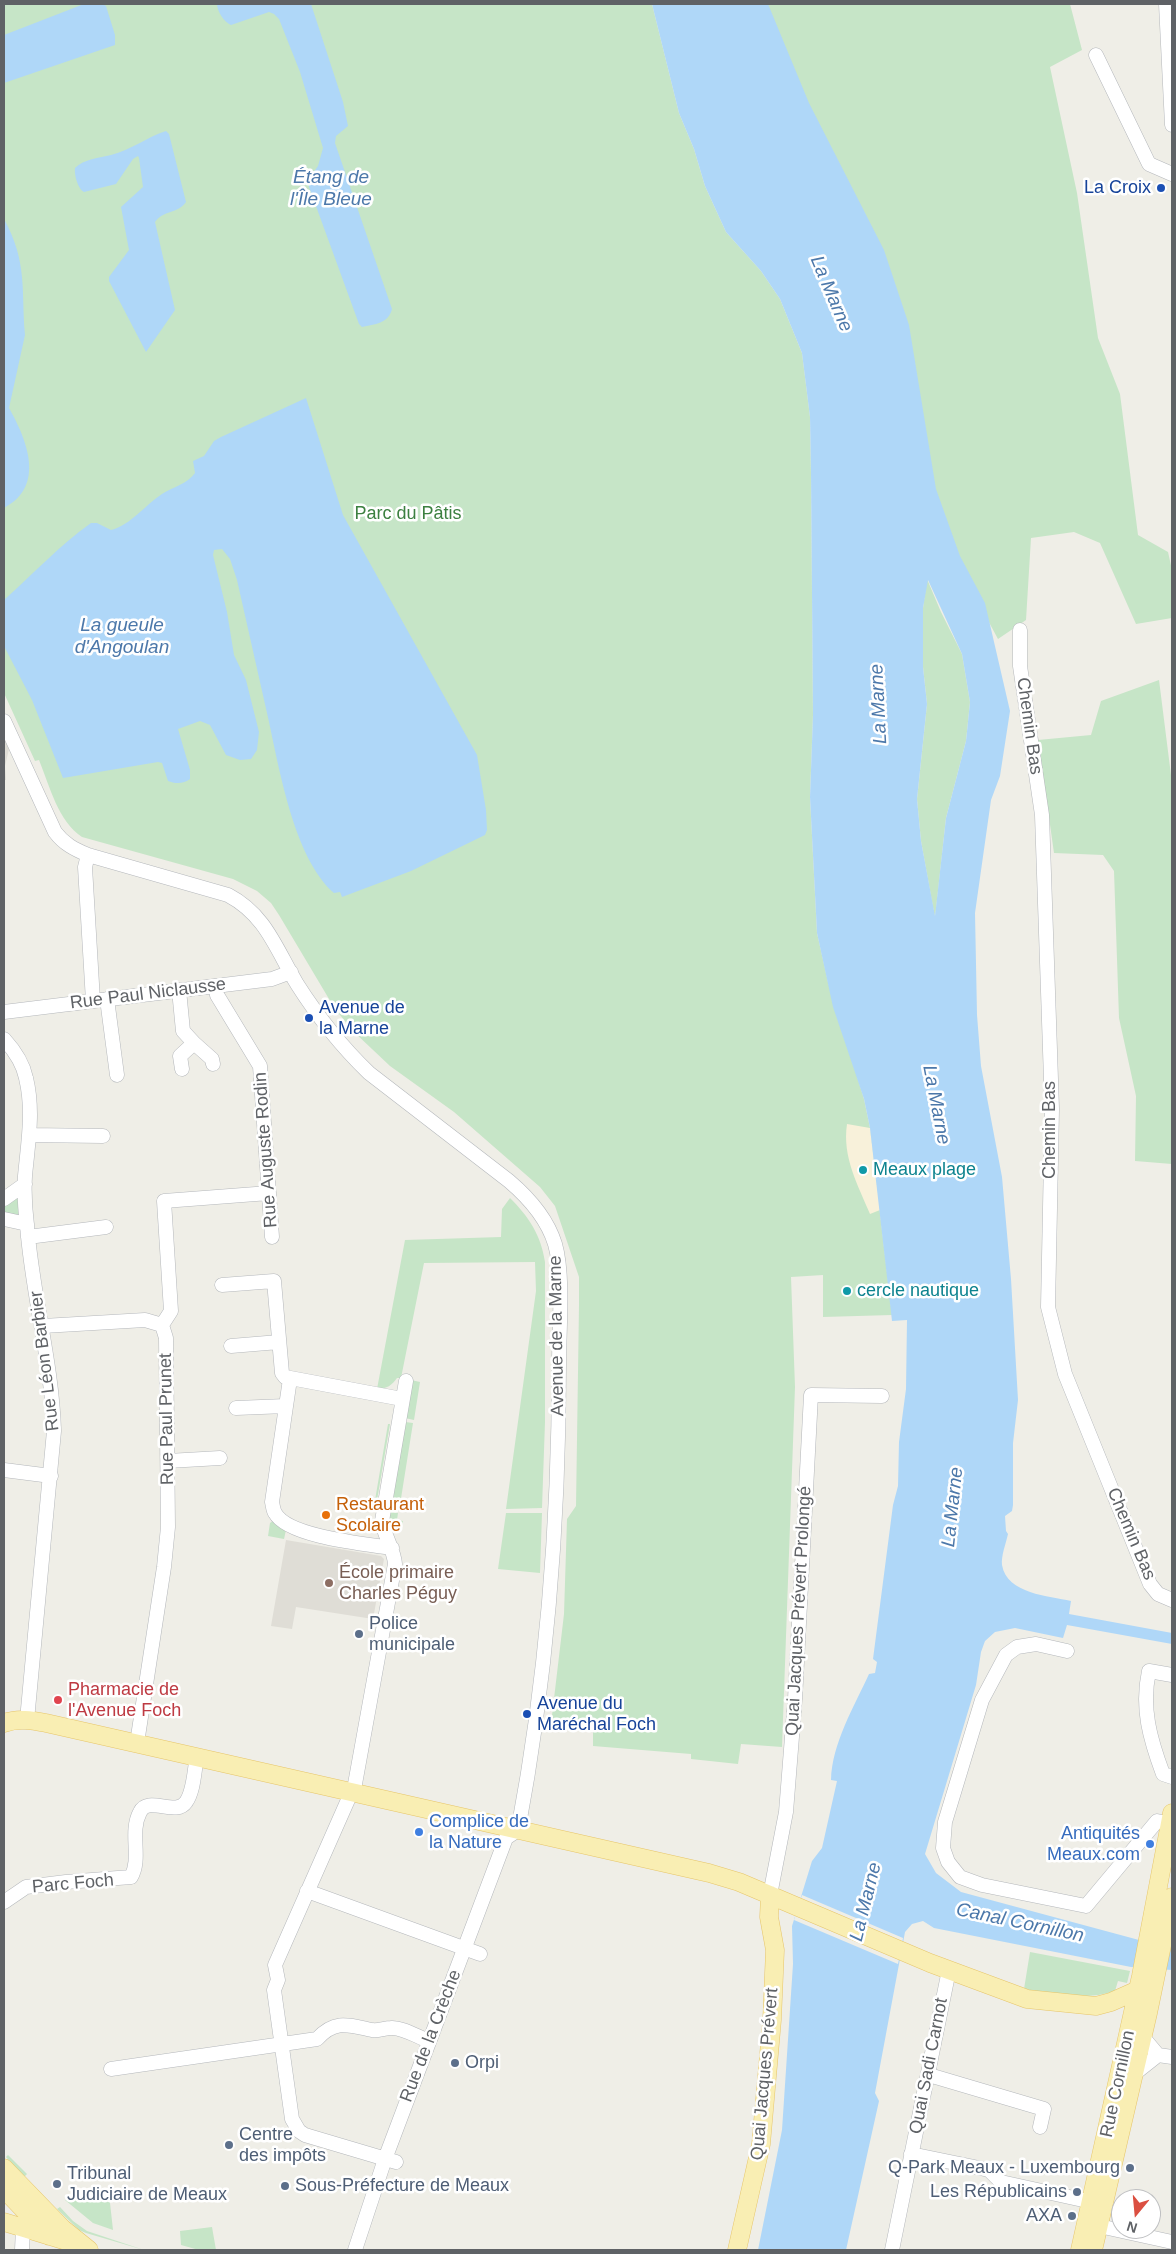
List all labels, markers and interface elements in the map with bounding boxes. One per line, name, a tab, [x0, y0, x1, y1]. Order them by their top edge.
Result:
water label: Étang de l'Île Bleue	[290, 167, 372, 211]
place label: La Croix	[1084, 177, 1151, 199]
marker: La Croix	[1155, 182, 1167, 194]
water label: La Marne	[805, 253, 857, 335]
park label: Parc du Pâtis	[354, 503, 462, 525]
water label: La gueule d'Angoulan	[75, 615, 169, 659]
water label: La Marne	[866, 663, 892, 745]
street label: Chemin Bas	[1011, 676, 1047, 776]
street label: Rue Paul Niclausse	[69, 974, 227, 1014]
place label: Avenue de la Marne	[319, 997, 405, 1040]
marker: Avenue de la Marne	[303, 1012, 315, 1024]
water label: La Marne	[917, 1063, 955, 1147]
street label: Rue Auguste Rodin	[250, 1071, 282, 1229]
street label: Chemin Bas	[1039, 1081, 1061, 1179]
place label: Meaux plage	[873, 1159, 976, 1181]
marker: Meaux plage	[857, 1164, 869, 1176]
street label: Avenue de la Marne	[545, 1255, 569, 1417]
place label: cercle nautique	[857, 1280, 979, 1302]
marker: cercle nautique	[841, 1285, 853, 1297]
street label: Rue Léon Barbier	[26, 1290, 64, 1432]
street label: Rue Paul Prunet	[155, 1353, 179, 1485]
water label: La Marne	[937, 1466, 969, 1548]
street label: Chemin Bas	[1102, 1485, 1160, 1583]
street label: Quai Jacques Prévert Prolongé	[782, 1486, 816, 1736]
place label: Restaurant Scolaire	[336, 1494, 424, 1536]
marker: Restaurant Scolaire	[320, 1509, 332, 1521]
place label: École primaire Charles Péguy	[339, 1562, 457, 1605]
marker: École primaire Charles Péguy	[323, 1577, 335, 1589]
place label: Police municipale	[369, 1613, 455, 1656]
marker: Police municipale	[353, 1628, 365, 1640]
place label: Pharmacie de l'Avenue Foch	[68, 1679, 181, 1722]
place label: Avenue du Maréchal Foch	[537, 1693, 656, 1736]
marker: Pharmacie de l'Avenue Foch	[52, 1694, 64, 1706]
marker: Avenue du Maréchal Foch	[521, 1708, 533, 1720]
place label: Complice de la Nature	[429, 1811, 529, 1854]
place label: Antiquités Meaux.com	[1047, 1823, 1140, 1866]
marker: Complice de la Nature	[413, 1826, 425, 1838]
marker: Antiquités Meaux.com	[1144, 1838, 1156, 1850]
water label: La Marne	[845, 1860, 887, 1944]
street label: Parc Foch	[31, 1870, 115, 1898]
water label: Canal Cornillon	[954, 1898, 1086, 1948]
street label: Rue de la Crèche	[396, 1967, 466, 2105]
street label: Quai Jacques Prévert	[747, 1987, 783, 2161]
street label: Quai Sadi Carnot	[905, 1996, 953, 2136]
street label: Rue Cornillon	[1096, 2028, 1140, 2140]
place label: Orpi	[465, 2052, 499, 2074]
marker: Orpi	[449, 2057, 461, 2069]
place label: Centre des impôts	[239, 2124, 326, 2166]
marker: Centre des impôts	[223, 2139, 235, 2151]
place label: Q-Park Meaux - Luxembourg	[888, 2157, 1120, 2179]
marker: Q-Park Meaux - Luxembourg	[1124, 2162, 1136, 2174]
place label: Tribunal Judiciaire de Meaux	[67, 2163, 227, 2206]
place label: Sous-Préfecture de Meaux	[295, 2175, 509, 2197]
marker: Tribunal Judiciaire de Meaux	[51, 2178, 63, 2190]
marker: Sous-Préfecture de Meaux	[279, 2180, 291, 2192]
place label: Les Républicains	[930, 2181, 1067, 2203]
marker: Les Républicains	[1071, 2186, 1083, 2198]
north arrow	[1111, 2189, 1161, 2239]
place label: AXA	[1026, 2205, 1062, 2227]
marker: AXA	[1066, 2210, 1078, 2222]
text: N	[1125, 2218, 1139, 2237]

